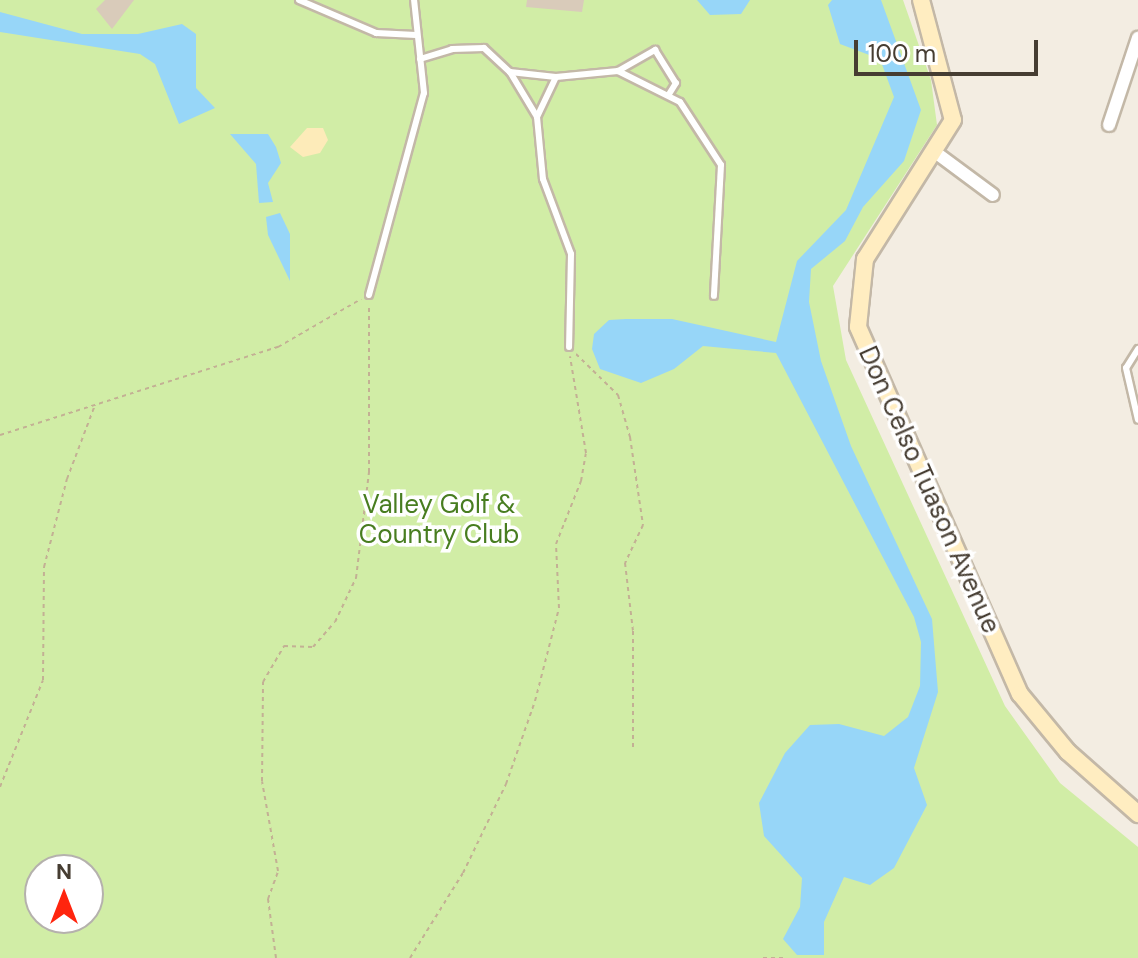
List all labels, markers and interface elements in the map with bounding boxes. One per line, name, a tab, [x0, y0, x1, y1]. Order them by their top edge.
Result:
scale bar	[858, 24, 1042, 74]
text: 100 m	[868, 38, 936, 69]
street label: Don Celso Tuason Avenue	[852, 342, 1006, 638]
park label: Valley Golf & Country Club	[359, 489, 519, 550]
north arrow	[24, 854, 104, 934]
text: N	[56, 857, 72, 886]

